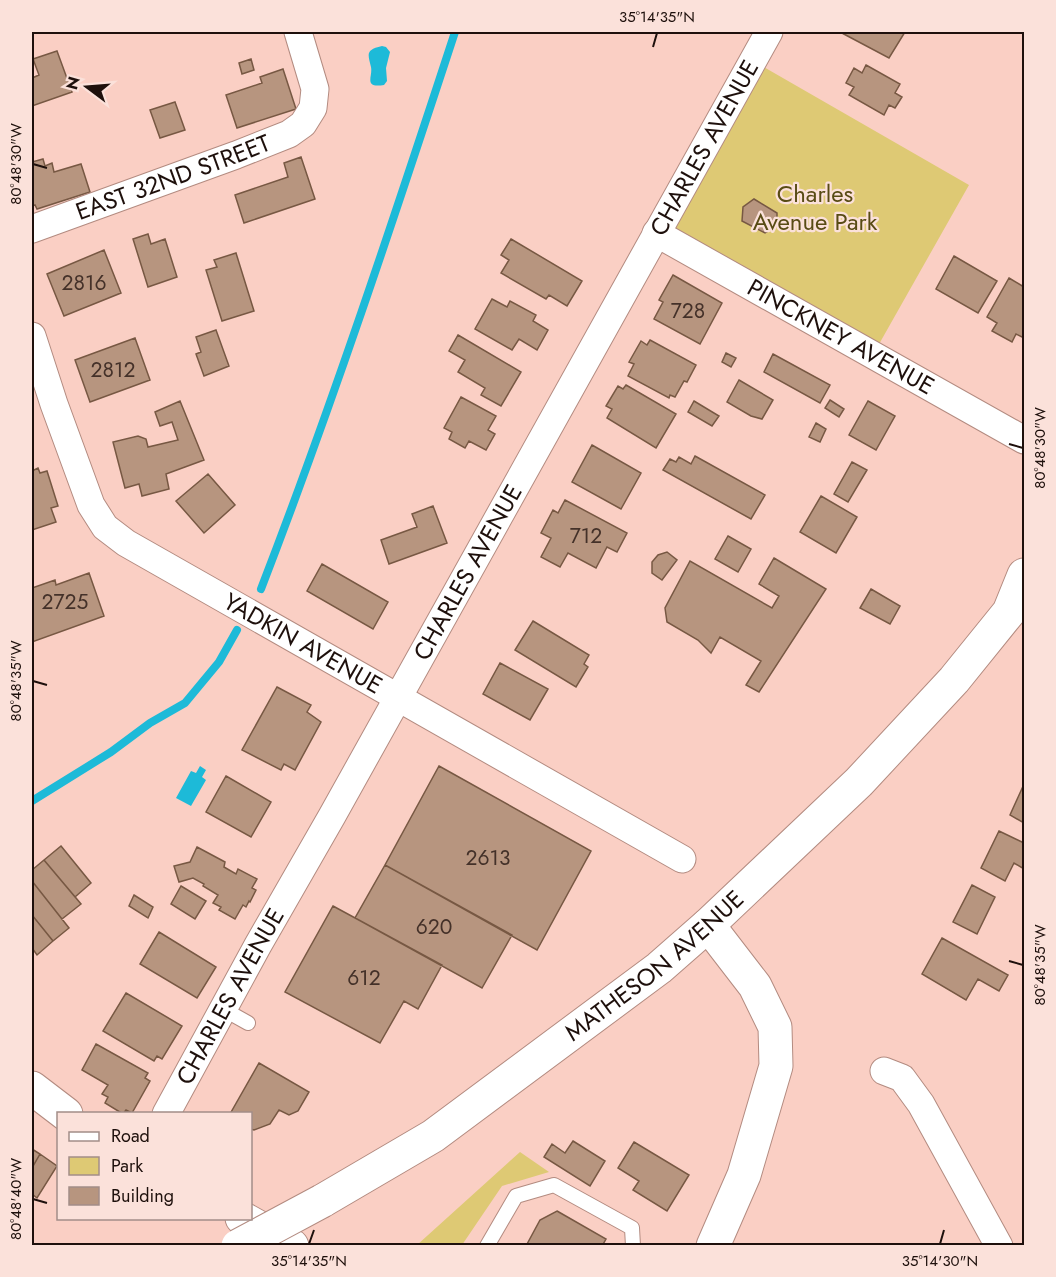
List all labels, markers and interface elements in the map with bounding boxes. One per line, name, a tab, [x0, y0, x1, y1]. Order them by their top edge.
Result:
text: 35°14'35"N	[619, 6, 695, 28]
street label: CHARLES AVENUE	[641, 53, 767, 242]
north arrow	[57, 57, 117, 117]
text: N	[60, 74, 86, 92]
text: 80°48'30"W	[5, 123, 27, 205]
street label: EAST 32ND STREET	[71, 125, 275, 229]
park label: Charles Avenue Park	[753, 176, 878, 239]
house number: 2816	[62, 268, 106, 298]
street label: PINCKNEY AVENUE	[741, 270, 941, 403]
house number: 728	[671, 296, 705, 326]
house number: 2812	[91, 355, 135, 385]
text: 80°48'30"W	[1029, 407, 1051, 489]
street label: CHARLES AVENUE	[404, 478, 530, 667]
house number: 712	[570, 521, 602, 551]
street label: YADKIN AVENUE	[217, 584, 389, 702]
house number: 2725	[42, 587, 88, 617]
text: 80°48'35"W	[5, 640, 27, 722]
house number: 2613	[466, 843, 510, 873]
street label: MATHESON AVENUE	[557, 882, 751, 1049]
street label: CHARLES AVENUE	[167, 901, 293, 1091]
house number: 620	[416, 912, 452, 942]
text: 80°48'35"W	[1029, 924, 1051, 1006]
house number: 612	[347, 963, 381, 993]
legend	[57, 1112, 252, 1220]
text: Road	[111, 1123, 150, 1149]
text: Park	[111, 1153, 143, 1179]
text: 80°48'40"W	[5, 1158, 27, 1240]
text: Building	[111, 1183, 174, 1209]
text: 35°14'35"N	[271, 1250, 347, 1272]
text: 35°14'30"N	[902, 1250, 978, 1272]

